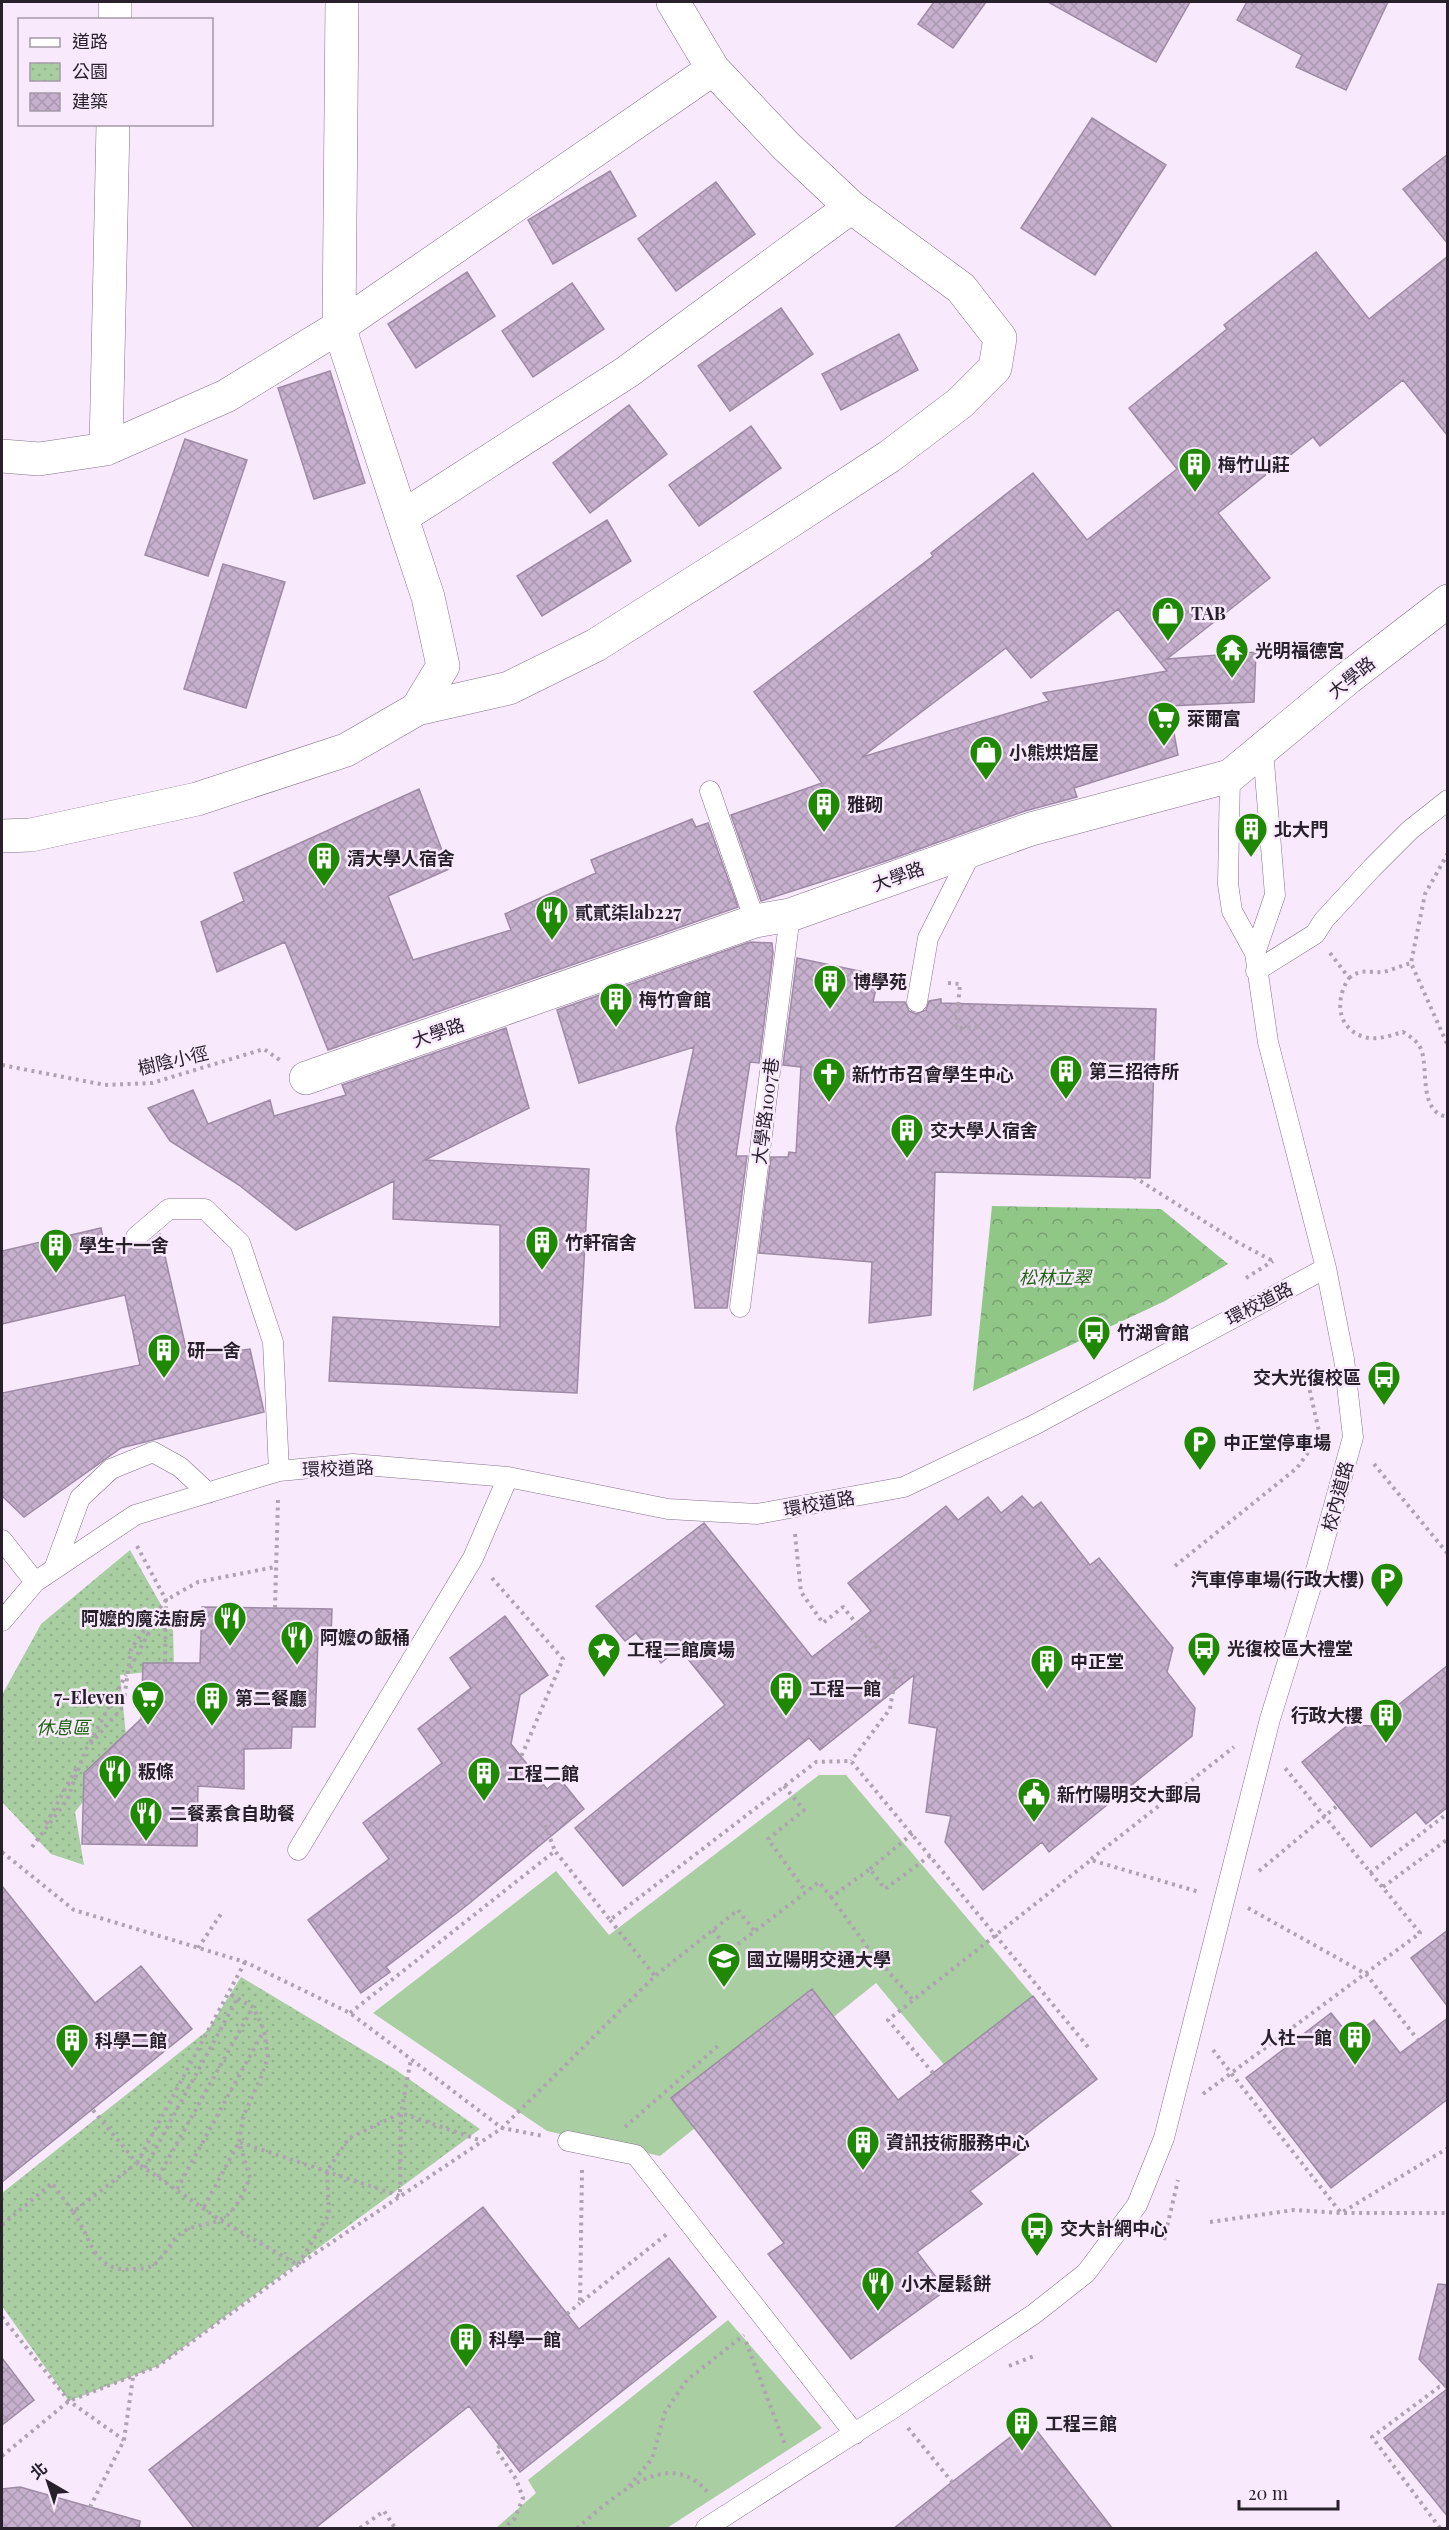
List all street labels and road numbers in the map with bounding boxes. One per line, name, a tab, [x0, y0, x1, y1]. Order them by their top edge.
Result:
street label: 大學路	[1322, 651, 1380, 703]
street label: 大學路	[869, 855, 927, 897]
street label: 大學路	[409, 1012, 467, 1052]
street label: 樹陰小徑	[135, 1040, 211, 1080]
street label: 大學路1007巷	[747, 1056, 783, 1166]
street label: 環校道路	[1221, 1276, 1297, 1330]
street label: 環校道路	[302, 1455, 374, 1481]
street label: 校內道路	[1316, 1458, 1358, 1534]
street label: 環校道路	[781, 1485, 857, 1521]

